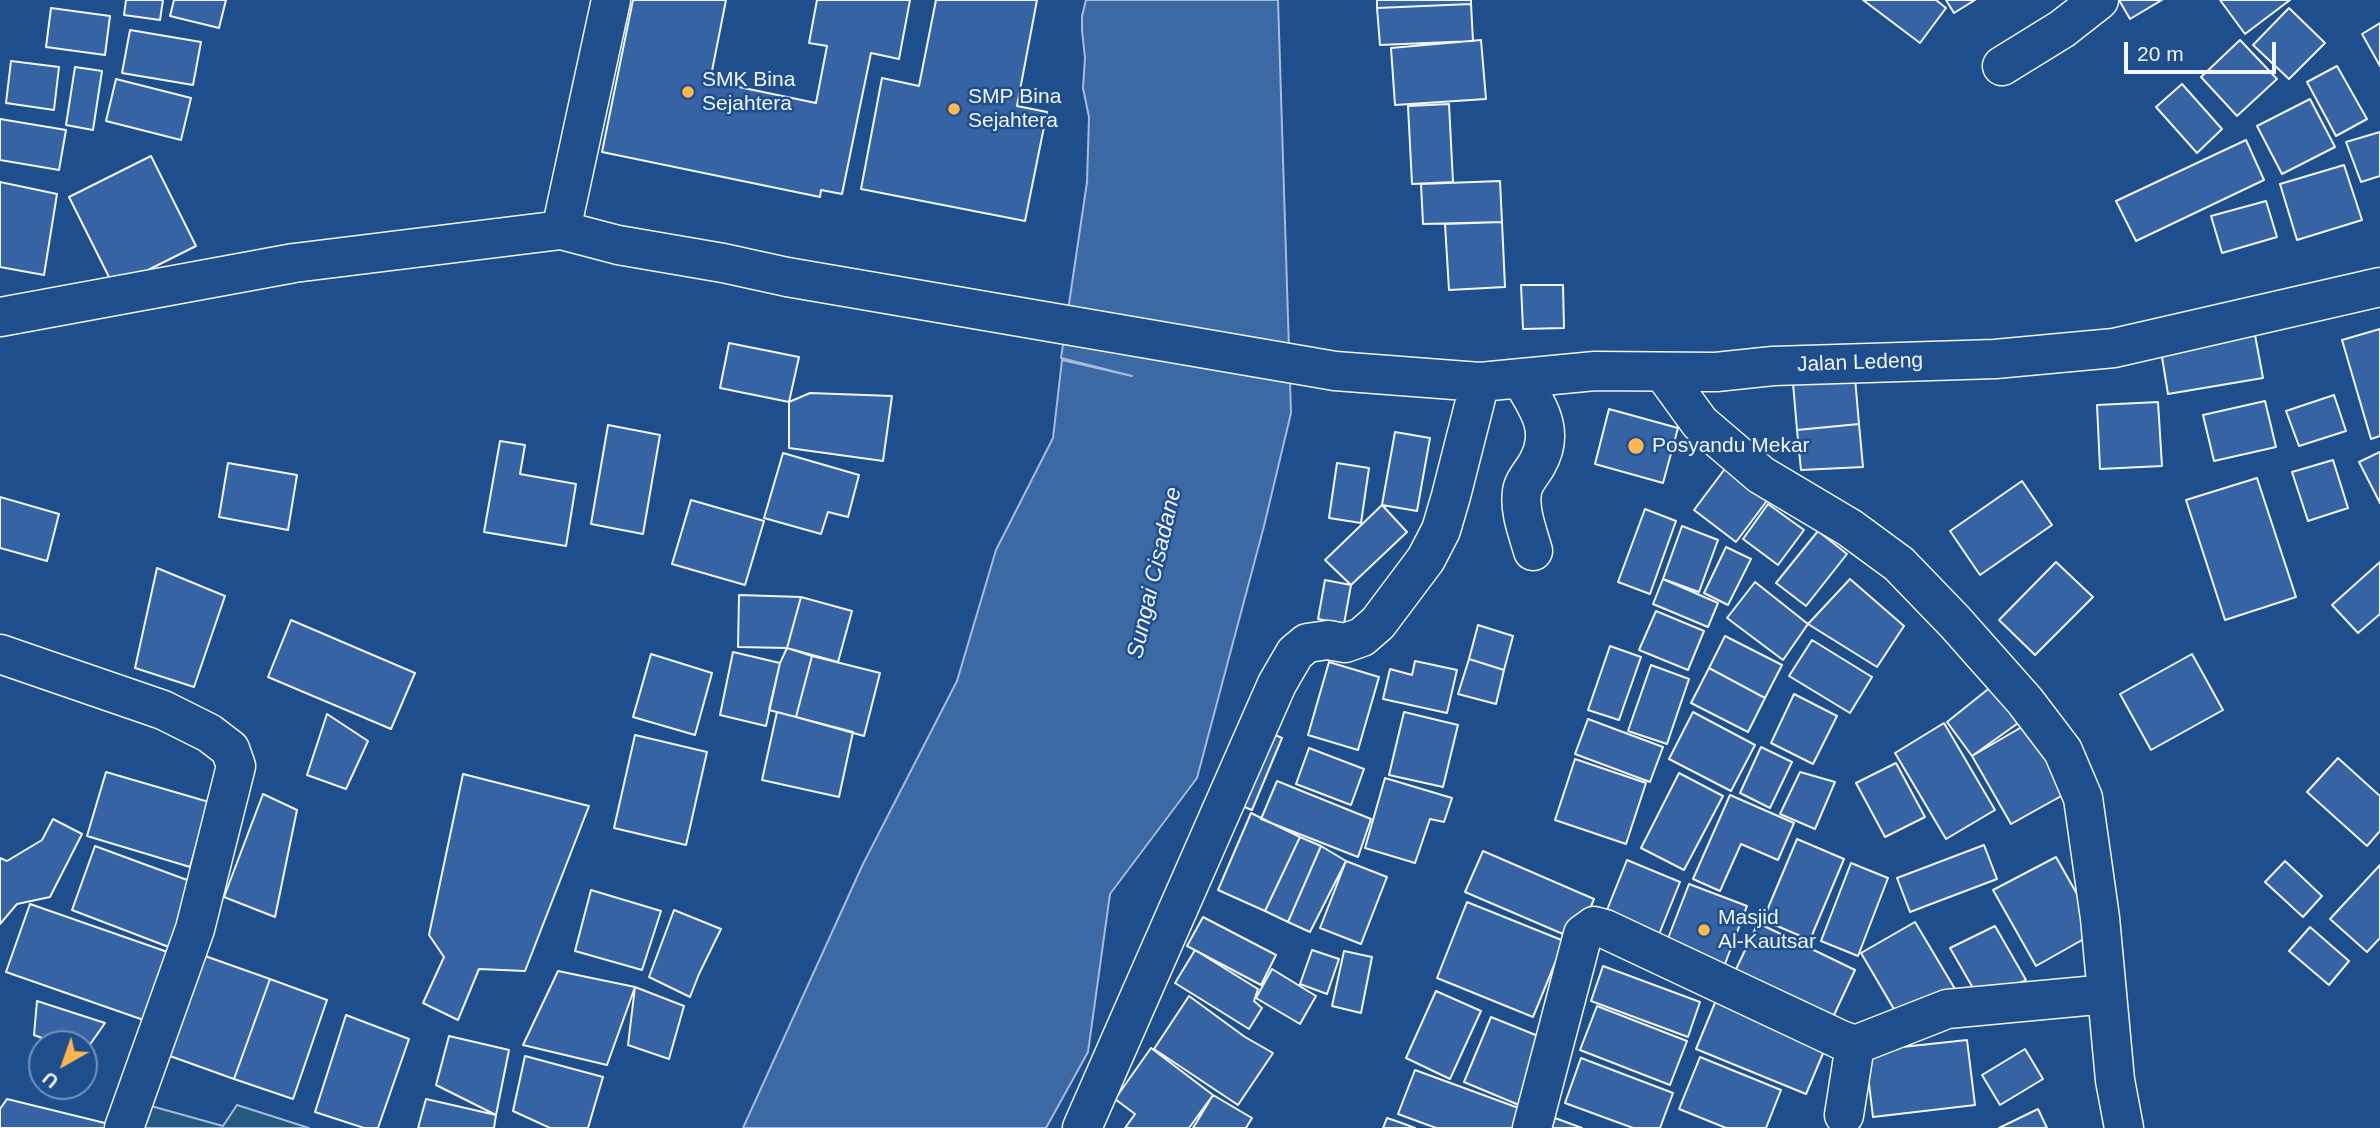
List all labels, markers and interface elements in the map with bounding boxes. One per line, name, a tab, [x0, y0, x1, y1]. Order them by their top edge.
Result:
scale bar	[2128, 28, 2280, 72]
text: 20 m	[2137, 42, 2184, 65]
place label: SMK Bina Sejahtera	[702, 67, 795, 117]
marker: SMK Bina Sejahtera	[680, 84, 696, 100]
place label: SMP Bina Sejahtera	[968, 84, 1061, 134]
marker: SMP Bina Sejahtera	[946, 101, 962, 117]
street label: Jalan Ledeng	[1797, 348, 1923, 378]
place label: Posyandu Mekar	[1652, 433, 1810, 459]
marker: Posyandu Mekar	[1626, 436, 1646, 456]
water label: Sungai Cisadane	[1122, 485, 1188, 661]
place label: Masjid Al-Kautsar	[1718, 905, 1816, 955]
marker: Masjid Al-Kautsar	[1696, 922, 1712, 938]
north arrow	[28, 1030, 98, 1100]
text: U	[38, 1067, 62, 1092]

